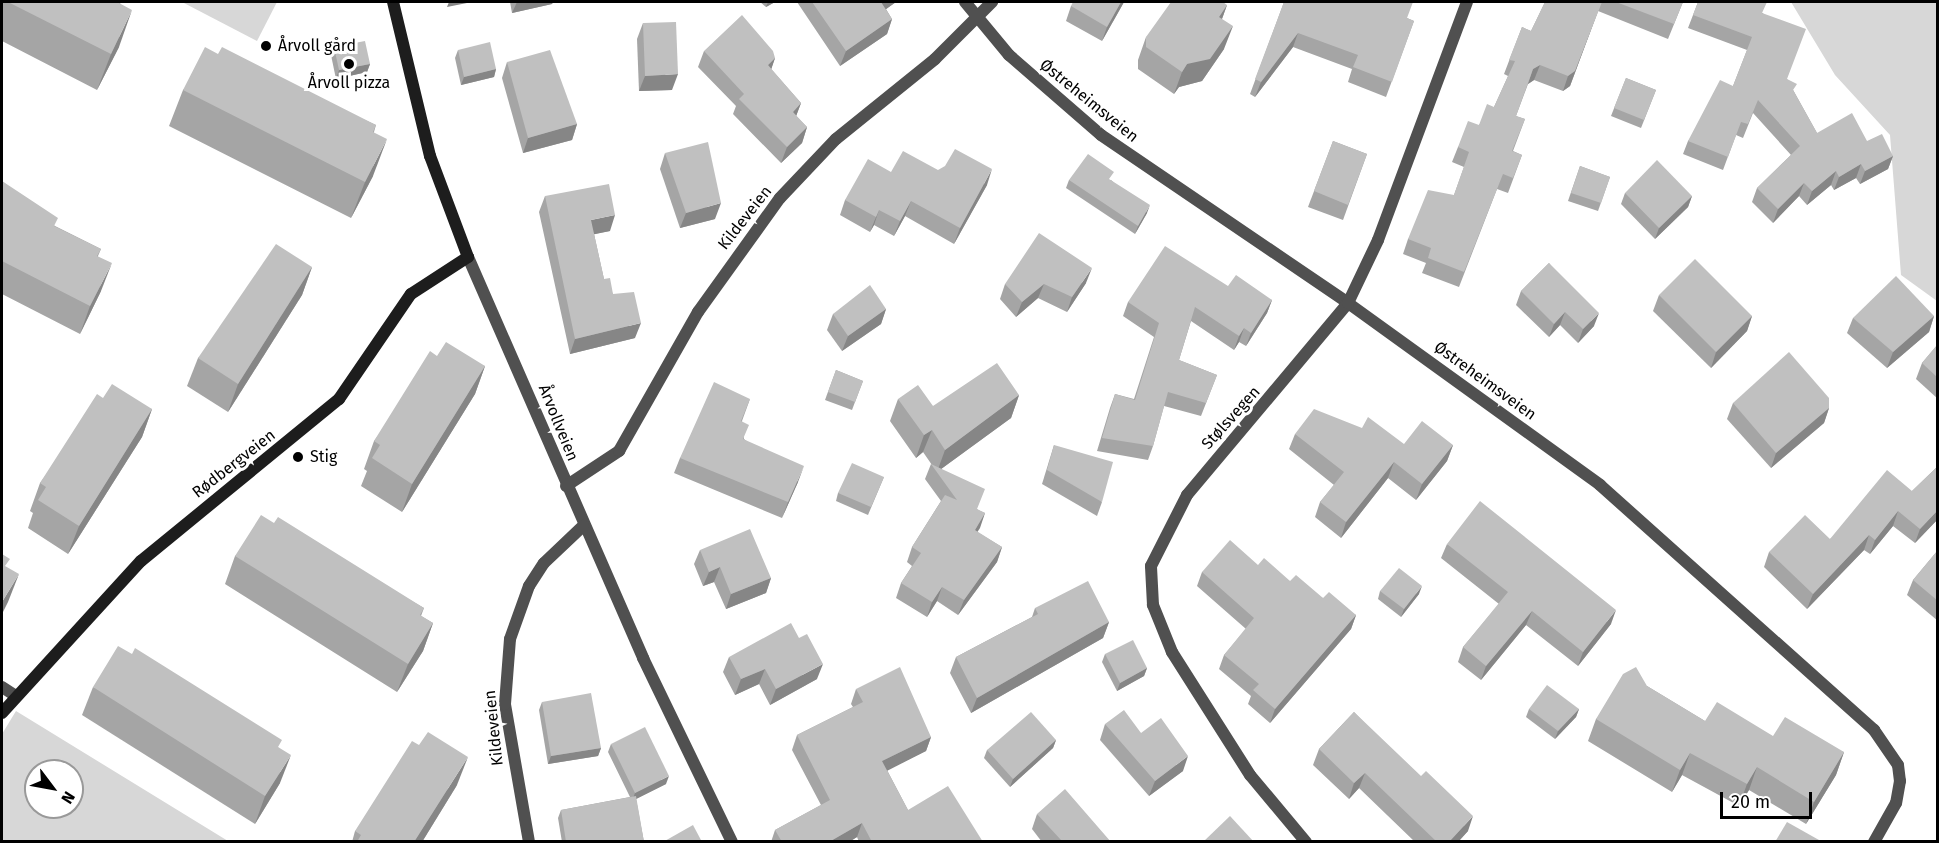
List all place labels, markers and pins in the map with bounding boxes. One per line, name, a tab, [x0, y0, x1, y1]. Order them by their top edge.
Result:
place label: Årvoll gård	[278, 36, 356, 56]
marker: Årvoll gård	[259, 39, 273, 53]
marker: Årvoll pizza	[342, 57, 356, 71]
place label: Årvoll pizza	[308, 73, 390, 93]
place label: Stig	[310, 447, 337, 467]
marker: Stig	[291, 450, 305, 464]

